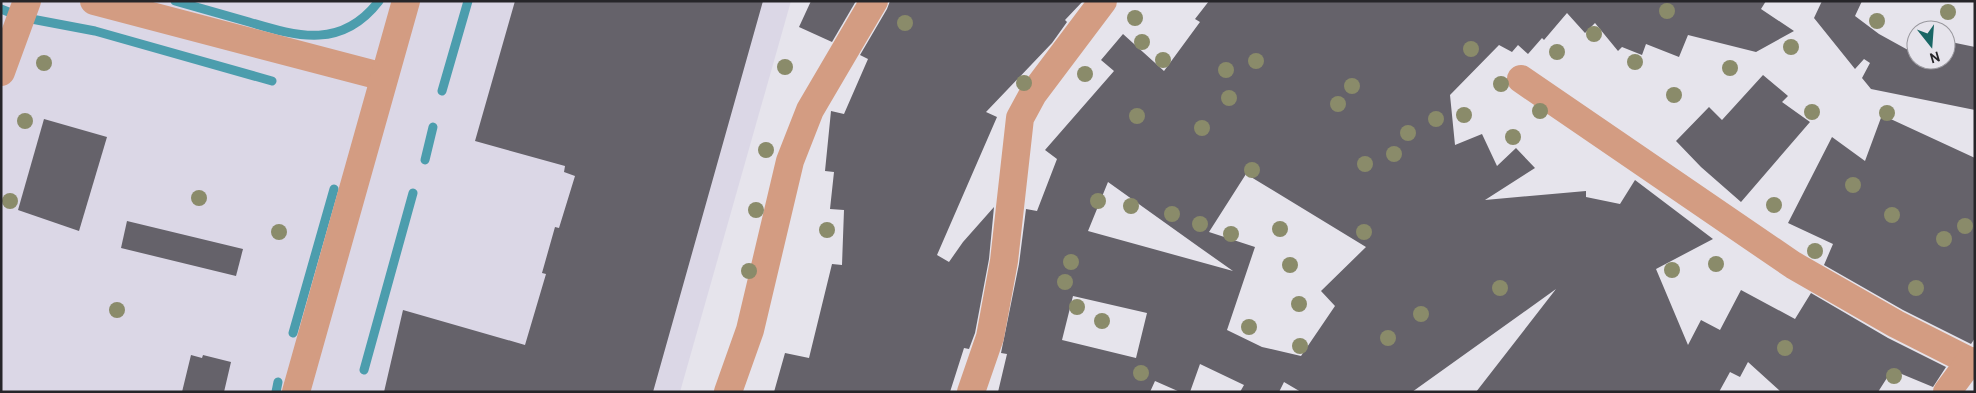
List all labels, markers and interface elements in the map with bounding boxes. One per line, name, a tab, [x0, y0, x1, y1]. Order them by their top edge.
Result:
north arrow	[1906, 20, 1956, 70]
text: N	[1927, 46, 1942, 66]

